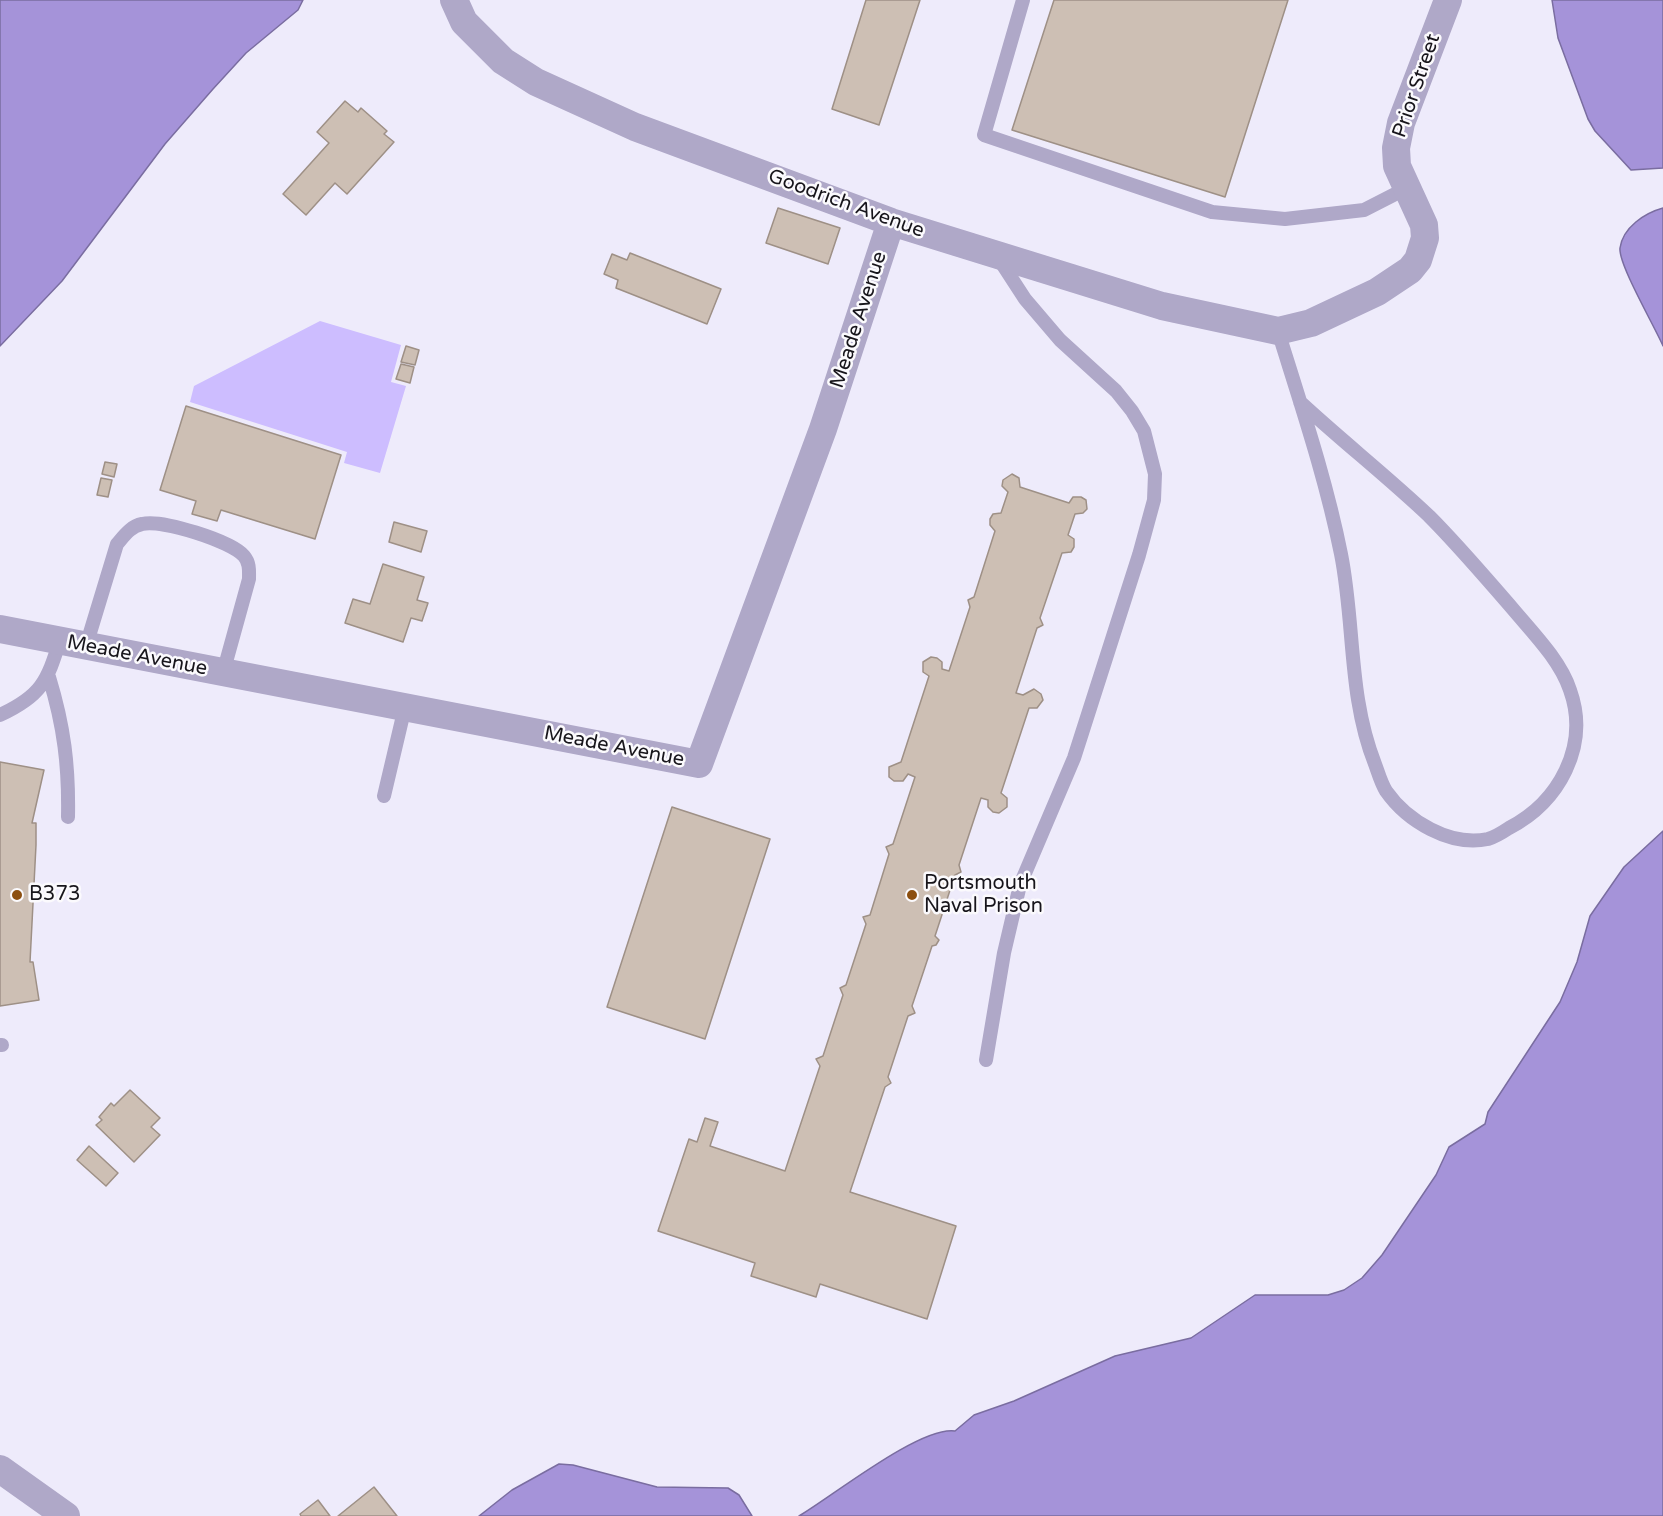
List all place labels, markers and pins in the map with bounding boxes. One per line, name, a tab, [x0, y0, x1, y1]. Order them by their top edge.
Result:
place label: Portsmouth Naval Prison	[924, 872, 1043, 919]
place label: B373	[29, 883, 81, 907]
marker: B373	[10, 888, 24, 902]
marker: Portsmouth Naval Prison	[905, 888, 919, 902]

